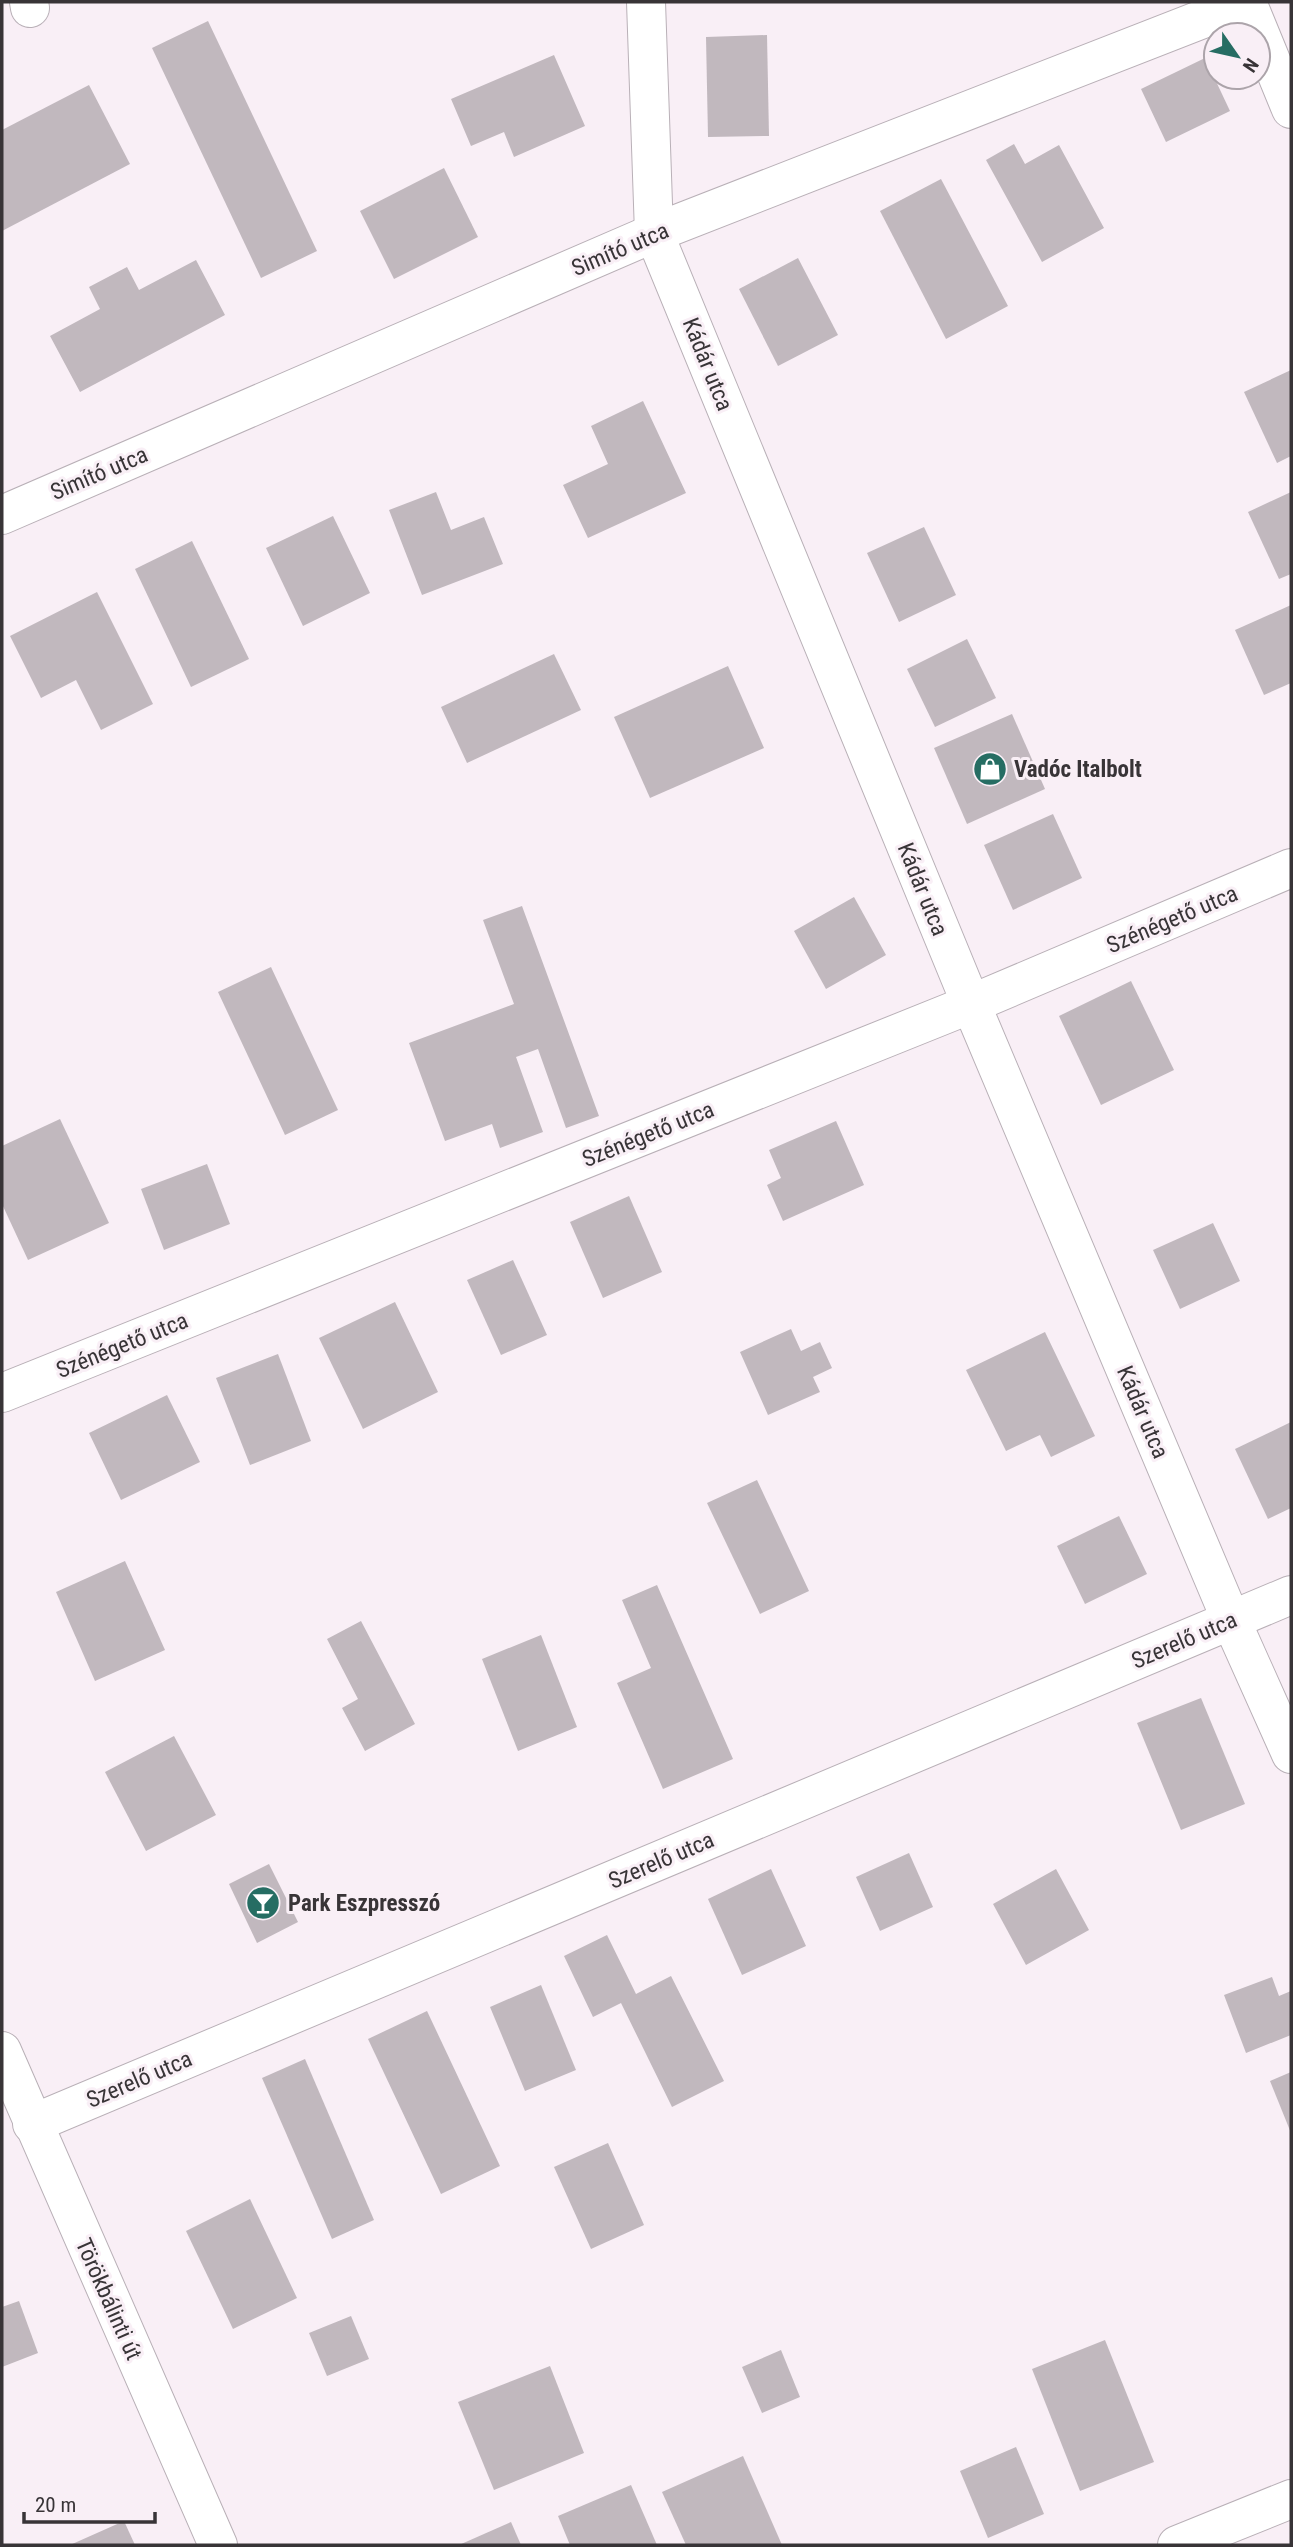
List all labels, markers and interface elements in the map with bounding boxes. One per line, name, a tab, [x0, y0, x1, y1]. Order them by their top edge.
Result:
north arrow	[1202, 21, 1272, 91]
text: N	[1238, 54, 1263, 76]
street label: Simító utca	[568, 217, 673, 282]
street label: Kádár utca	[677, 314, 738, 415]
street label: Simító utca	[47, 441, 152, 506]
shop icon: Vadóc Italbolt	[971, 750, 1009, 788]
place label: Vadóc Italbolt	[1014, 756, 1142, 783]
street label: Kádár utca	[892, 839, 953, 940]
street label: Szénégető utca	[1103, 880, 1242, 959]
street label: Szénégető utca	[578, 1096, 718, 1173]
street label: Szénégető utca	[52, 1307, 192, 1384]
street label: Kádár utca	[1111, 1362, 1174, 1463]
street label: Szerelő utca	[1127, 1606, 1241, 1675]
street label: Szerelő utca	[604, 1826, 718, 1895]
bar icon: Park Eszpresszó	[244, 1884, 282, 1922]
place label: Park Eszpresszó	[288, 1890, 440, 1917]
street label: Szerelő utca	[82, 2045, 196, 2114]
street label: Törökbálinti út	[70, 2234, 147, 2364]
scale bar	[24, 2480, 156, 2524]
text: 20 m	[35, 2493, 76, 2517]

